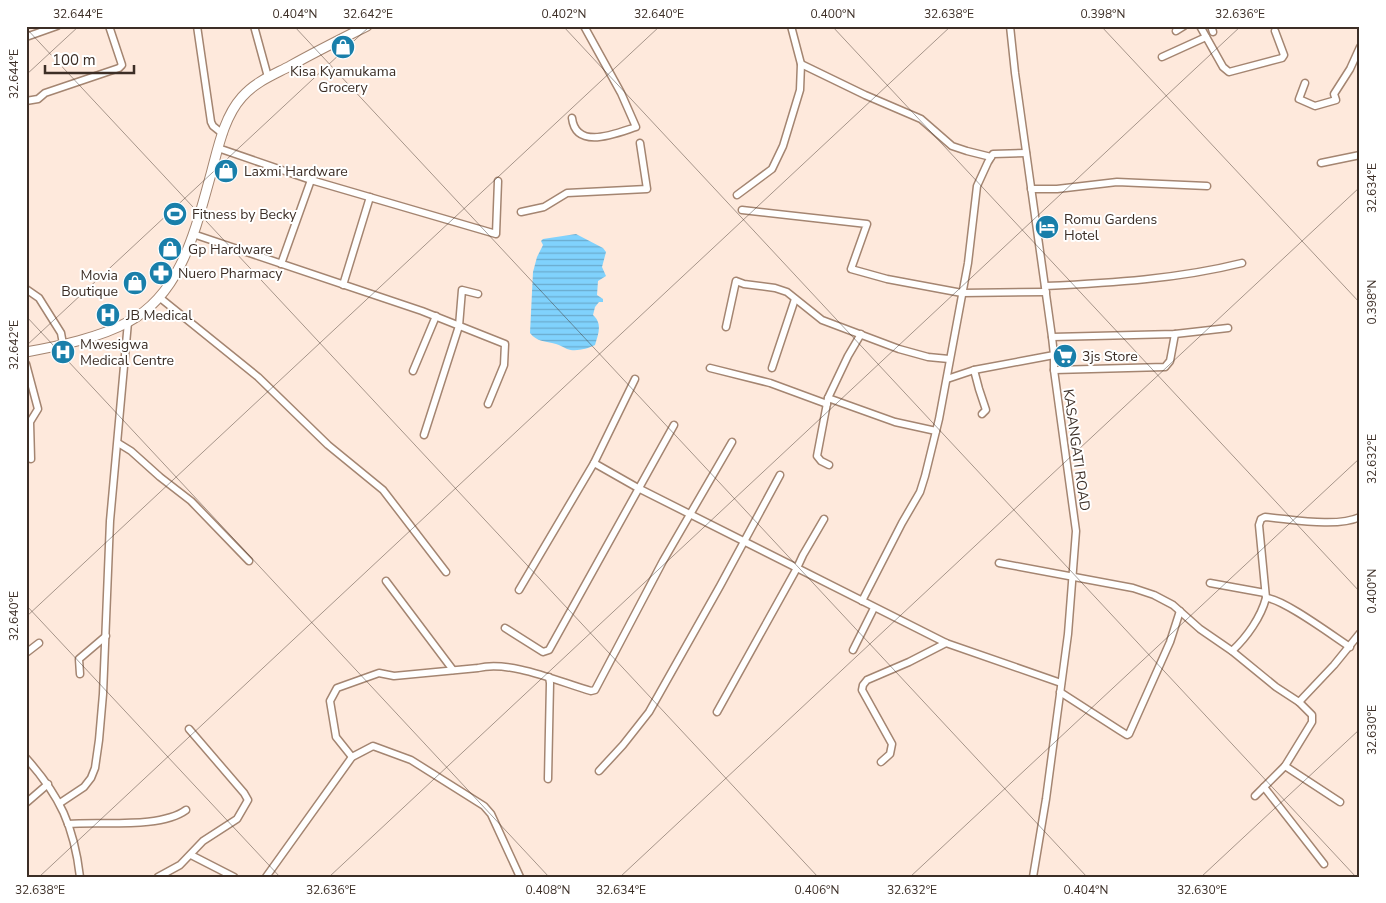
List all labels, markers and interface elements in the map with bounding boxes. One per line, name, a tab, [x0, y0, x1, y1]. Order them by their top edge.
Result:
text: 32.644°E	[53, 6, 103, 22]
text: 0.404°N	[273, 6, 317, 22]
text: 32.642°E	[343, 6, 393, 22]
text: 0.402°N	[542, 6, 586, 22]
text: 32.640°E	[634, 6, 684, 22]
text: 0.400°N	[811, 6, 855, 22]
text: 32.638°E	[924, 6, 974, 22]
text: 0.398°N	[1081, 6, 1125, 22]
text: 32.636°E	[1215, 6, 1265, 22]
shop icon: Kisa Kyamukama Grocery	[330, 34, 356, 60]
scale bar	[45, 42, 134, 74]
text: 32.644°E	[6, 49, 22, 99]
text: 100 m	[52, 50, 96, 70]
place label: Kisa Kyamukama Grocery	[290, 62, 396, 97]
shop icon: Laxmi Hardware	[213, 158, 239, 184]
place label: Laxmi Hardware	[244, 162, 348, 181]
text: 32.634°E	[1364, 163, 1380, 213]
sports icon: Fitness by Becky	[162, 201, 188, 227]
place label: Fitness by Becky	[192, 205, 297, 224]
place label: Romu Gardens Hotel	[1064, 210, 1157, 245]
hotel icon: Romu Gardens Hotel	[1034, 214, 1060, 240]
shop icon: Gp Hardware	[157, 236, 183, 262]
place label: Gp Hardware	[188, 240, 273, 259]
pharmacy icon: Nuero Pharmacy	[148, 260, 174, 286]
place label: Nuero Pharmacy	[178, 264, 283, 283]
place label: Movia Boutique	[61, 266, 118, 301]
shop icon: Movia Boutique	[122, 270, 148, 296]
text: 0.398°N	[1364, 280, 1380, 324]
hospital icon: JB Medical	[95, 302, 121, 328]
place label: JB Medical	[125, 306, 193, 325]
text: 32.642°E	[6, 320, 22, 370]
place label: Mwesigwa Medical Centre	[80, 335, 174, 370]
hospital icon: Mwesigwa Medical Centre	[50, 339, 76, 365]
supermarket icon: 3js Store	[1052, 343, 1078, 369]
place label: 3js Store	[1082, 347, 1138, 366]
street label: KASANGATI ROAD	[1059, 388, 1094, 512]
text: 32.632°E	[1364, 434, 1380, 484]
text: 0.400°N	[1364, 569, 1380, 613]
text: 32.640°E	[6, 591, 22, 641]
text: 32.630°E	[1364, 705, 1380, 755]
text: 32.638°E	[15, 882, 65, 898]
text: 32.636°E	[306, 882, 356, 898]
text: 0.408°N	[526, 882, 570, 898]
text: 32.634°E	[596, 882, 646, 898]
text: 0.406°N	[795, 882, 839, 898]
text: 32.632°E	[887, 882, 937, 898]
text: 0.404°N	[1064, 882, 1108, 898]
text: 32.630°E	[1177, 882, 1227, 898]

